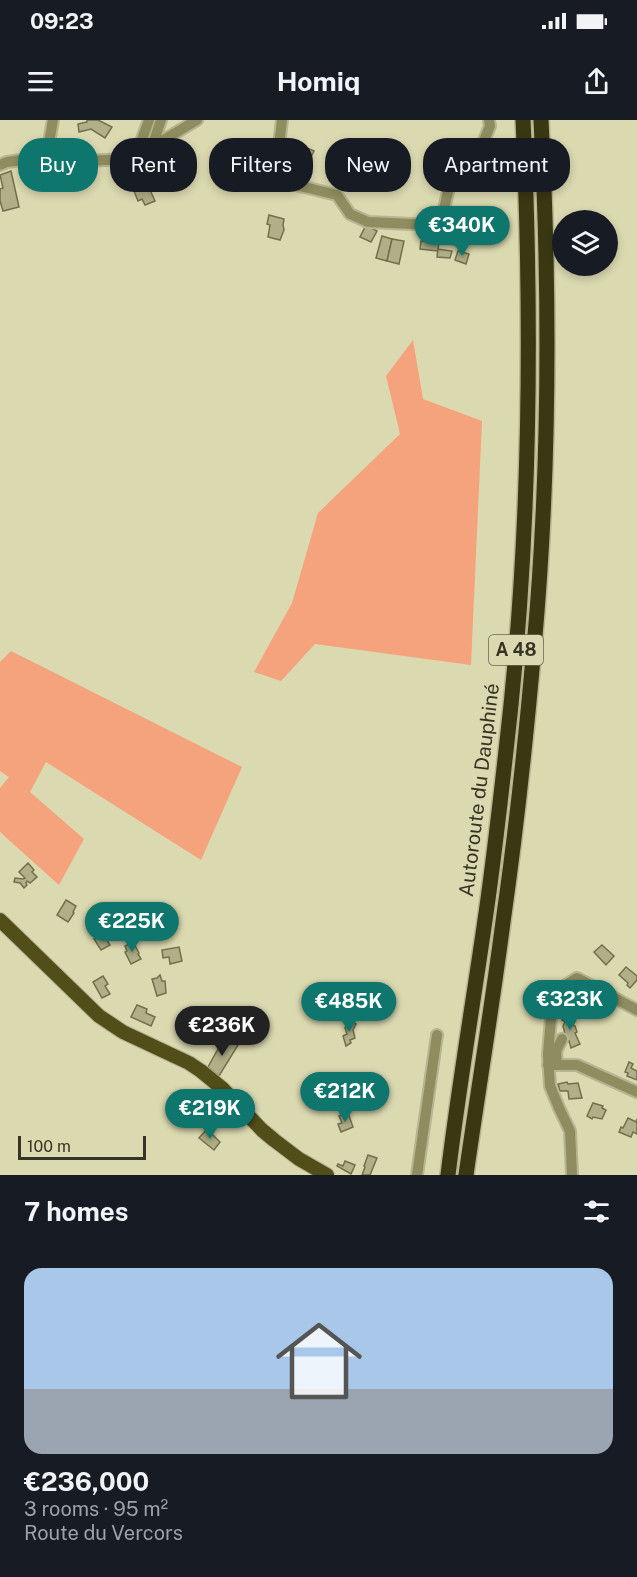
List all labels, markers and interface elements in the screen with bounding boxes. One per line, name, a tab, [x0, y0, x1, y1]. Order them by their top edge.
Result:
text: 09:23	[30, 8, 94, 34]
icon: menu	[24, 65, 57, 98]
text: Homiq	[277, 65, 360, 97]
icon: share	[580, 65, 613, 98]
chip: Buy	[18, 138, 98, 192]
chip: Rent	[110, 138, 197, 192]
chip: Filters	[209, 138, 313, 192]
chip: New	[325, 138, 411, 192]
chip: Apartment	[423, 138, 570, 192]
pin: €340K	[420, 206, 504, 257]
map controls	[552, 210, 618, 276]
button: layers	[552, 210, 618, 276]
text: €340K	[429, 213, 495, 237]
road number: A 48	[489, 635, 543, 665]
street label: Autoroute du Dauphiné	[454, 682, 504, 898]
pin: €225K	[90, 902, 174, 953]
text: €225K	[99, 909, 165, 933]
pin: €323K	[528, 980, 612, 1031]
pin: €485K	[307, 982, 391, 1033]
text: €323K	[537, 987, 603, 1011]
text: €485K	[315, 989, 383, 1013]
pin: €236K	[180, 1006, 264, 1057]
text: €236K	[189, 1013, 255, 1037]
pin: €212K	[303, 1072, 387, 1123]
text: €212K	[314, 1079, 376, 1103]
pin: €219K	[168, 1089, 252, 1140]
text: €219K	[179, 1096, 241, 1120]
scale bar	[18, 1133, 146, 1160]
text: 100 m	[27, 1137, 71, 1156]
icon: filters	[580, 1195, 613, 1228]
text: 7 homes	[24, 1196, 128, 1227]
icon: home	[265, 1307, 373, 1415]
text: €236,000	[24, 1466, 149, 1497]
text: 3 rooms · 95 m²	[24, 1497, 168, 1521]
text: Route du Vercors	[24, 1521, 183, 1545]

